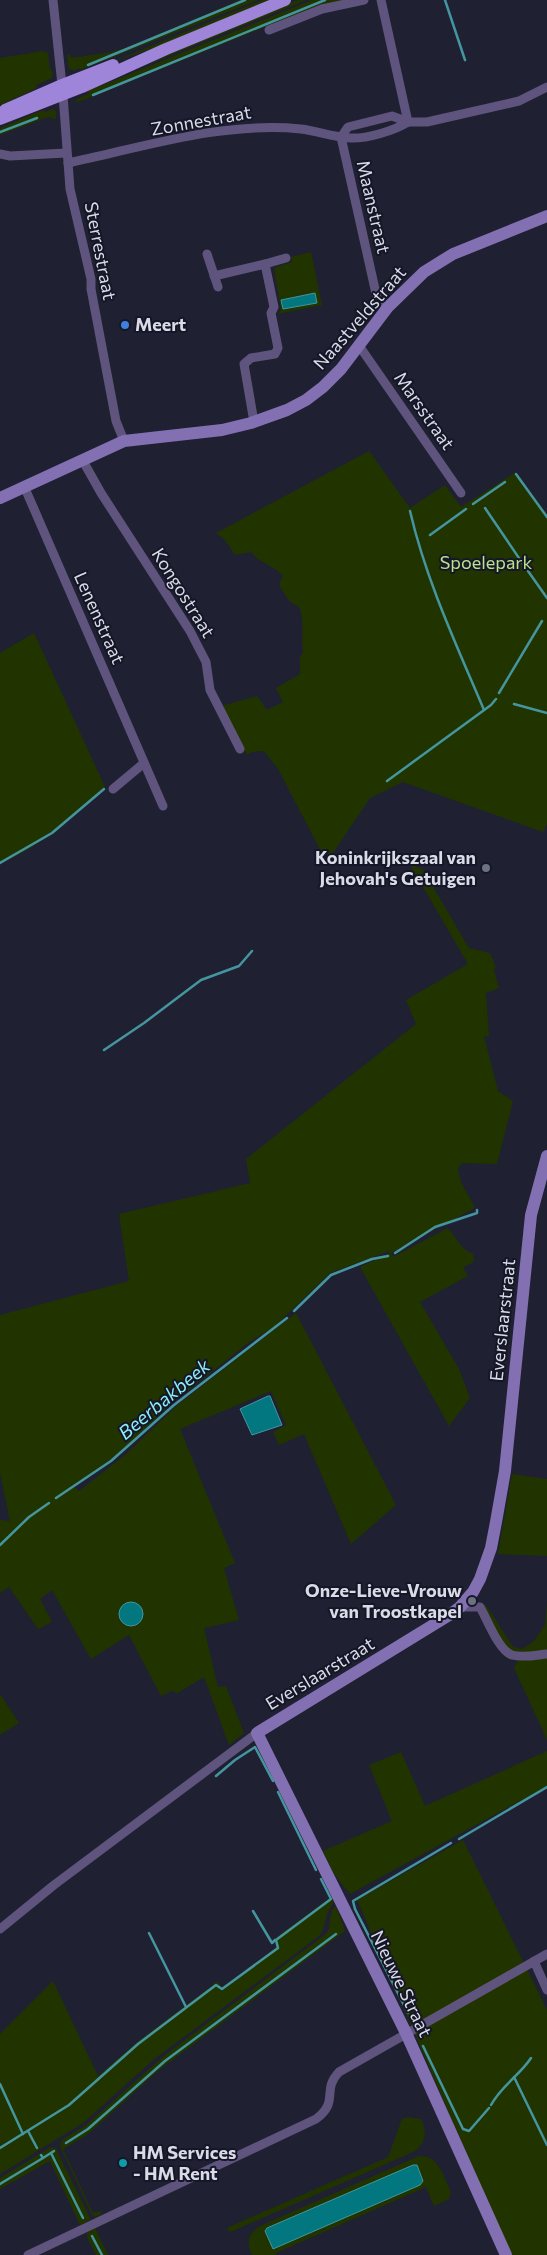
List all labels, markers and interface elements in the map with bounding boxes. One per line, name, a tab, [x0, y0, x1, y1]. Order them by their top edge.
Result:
street label: Zonnestraat	[149, 100, 253, 140]
street label: Maanstraat	[353, 158, 395, 256]
street label: Sterrestraat	[81, 200, 121, 302]
street label: Naastveldstraat	[308, 261, 410, 374]
place label: Meert	[135, 313, 187, 335]
marker: Meert	[119, 319, 131, 331]
street label: Marsstraat	[390, 367, 460, 454]
street label: Kongostraat	[148, 544, 220, 641]
park label: Spoelepark	[440, 551, 533, 573]
street label: Lenenstraat	[70, 568, 130, 667]
place label: Koninkrijkszaal van Jehovah's Getuigen	[315, 846, 476, 889]
marker: Koninkrijkszaal van Jehovah's Getuigen	[480, 862, 492, 874]
street label: Everslaarstraat	[485, 1258, 519, 1382]
water label: Beerbakbeek	[113, 1353, 215, 1444]
place label: Onze-Lieve-Vrouw van Troostkapel	[305, 1579, 462, 1622]
marker: Onze-Lieve-Vrouw van Troostkapel	[466, 1595, 478, 1607]
street label: Everslaarstraat	[261, 1632, 378, 1714]
street label: Nieuwe Straat	[367, 1927, 437, 2040]
place label: HM Services - HM Rent	[133, 2141, 236, 2184]
marker: HM Services - HM Rent	[117, 2157, 129, 2169]

